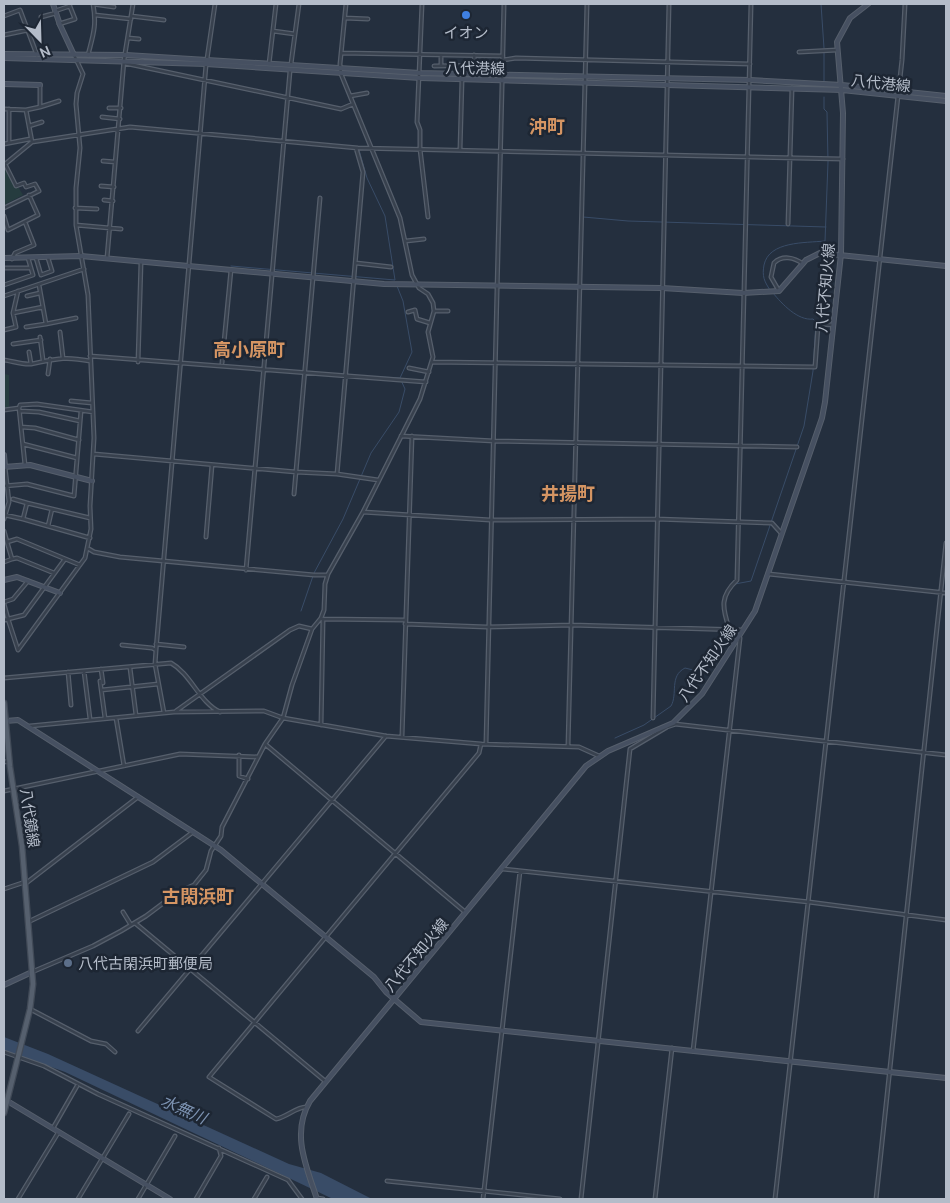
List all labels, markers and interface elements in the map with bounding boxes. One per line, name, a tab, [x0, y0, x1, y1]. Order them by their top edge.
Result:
marker: イオン	[460, 9, 472, 21]
north arrow	[15, 15, 65, 65]
place label: イオン	[443, 24, 489, 41]
text: N	[37, 43, 53, 61]
street label: 八代港線	[445, 59, 505, 77]
street label: 八代港線	[850, 71, 912, 95]
district label: 沖町	[529, 116, 565, 136]
street label: 八代不知火線	[813, 242, 837, 334]
district label: 高小原町	[213, 339, 285, 359]
district label: 井揚町	[541, 483, 595, 503]
street label: 八代不知火線	[674, 621, 740, 705]
street label: 八代鏡線	[17, 787, 43, 849]
district label: 古閑浜町	[162, 886, 234, 906]
street label: 八代不知火線	[381, 915, 451, 995]
place label: 八代古閑浜町郵便局	[78, 955, 213, 972]
marker: 八代古閑浜町郵便局	[62, 957, 74, 969]
water label: 水無川	[158, 1091, 211, 1128]

